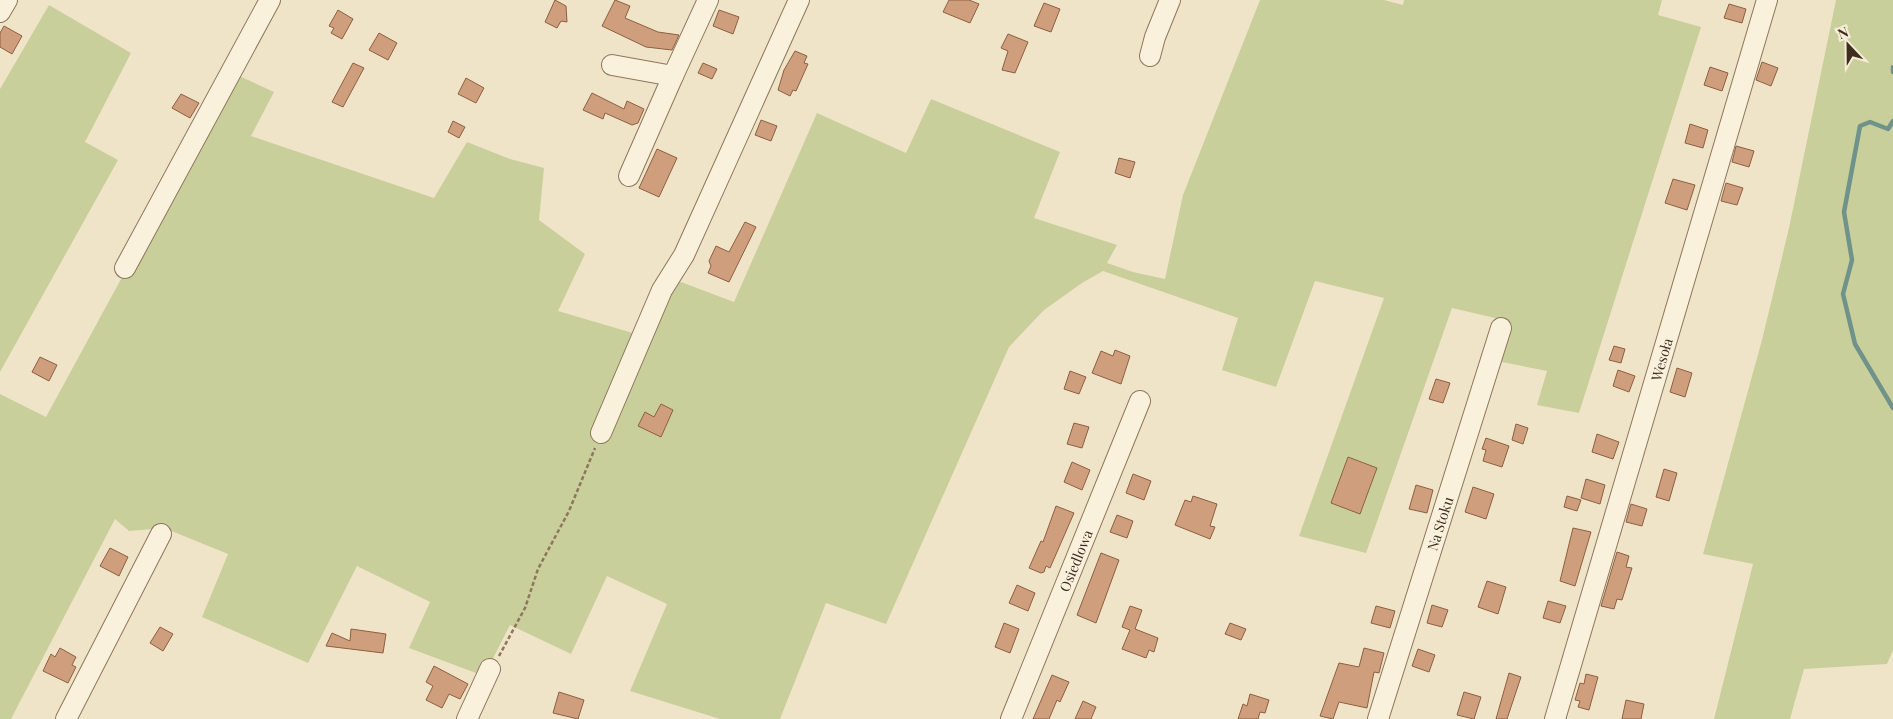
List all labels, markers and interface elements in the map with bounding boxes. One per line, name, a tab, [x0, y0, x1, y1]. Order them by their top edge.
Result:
north arrow	[1823, 20, 1873, 70]
text: N	[1835, 22, 1851, 43]
street label: Wesoła	[1645, 336, 1676, 384]
street label: Na Stoku	[1422, 494, 1457, 553]
street label: Osiedlowa	[1054, 527, 1096, 594]

